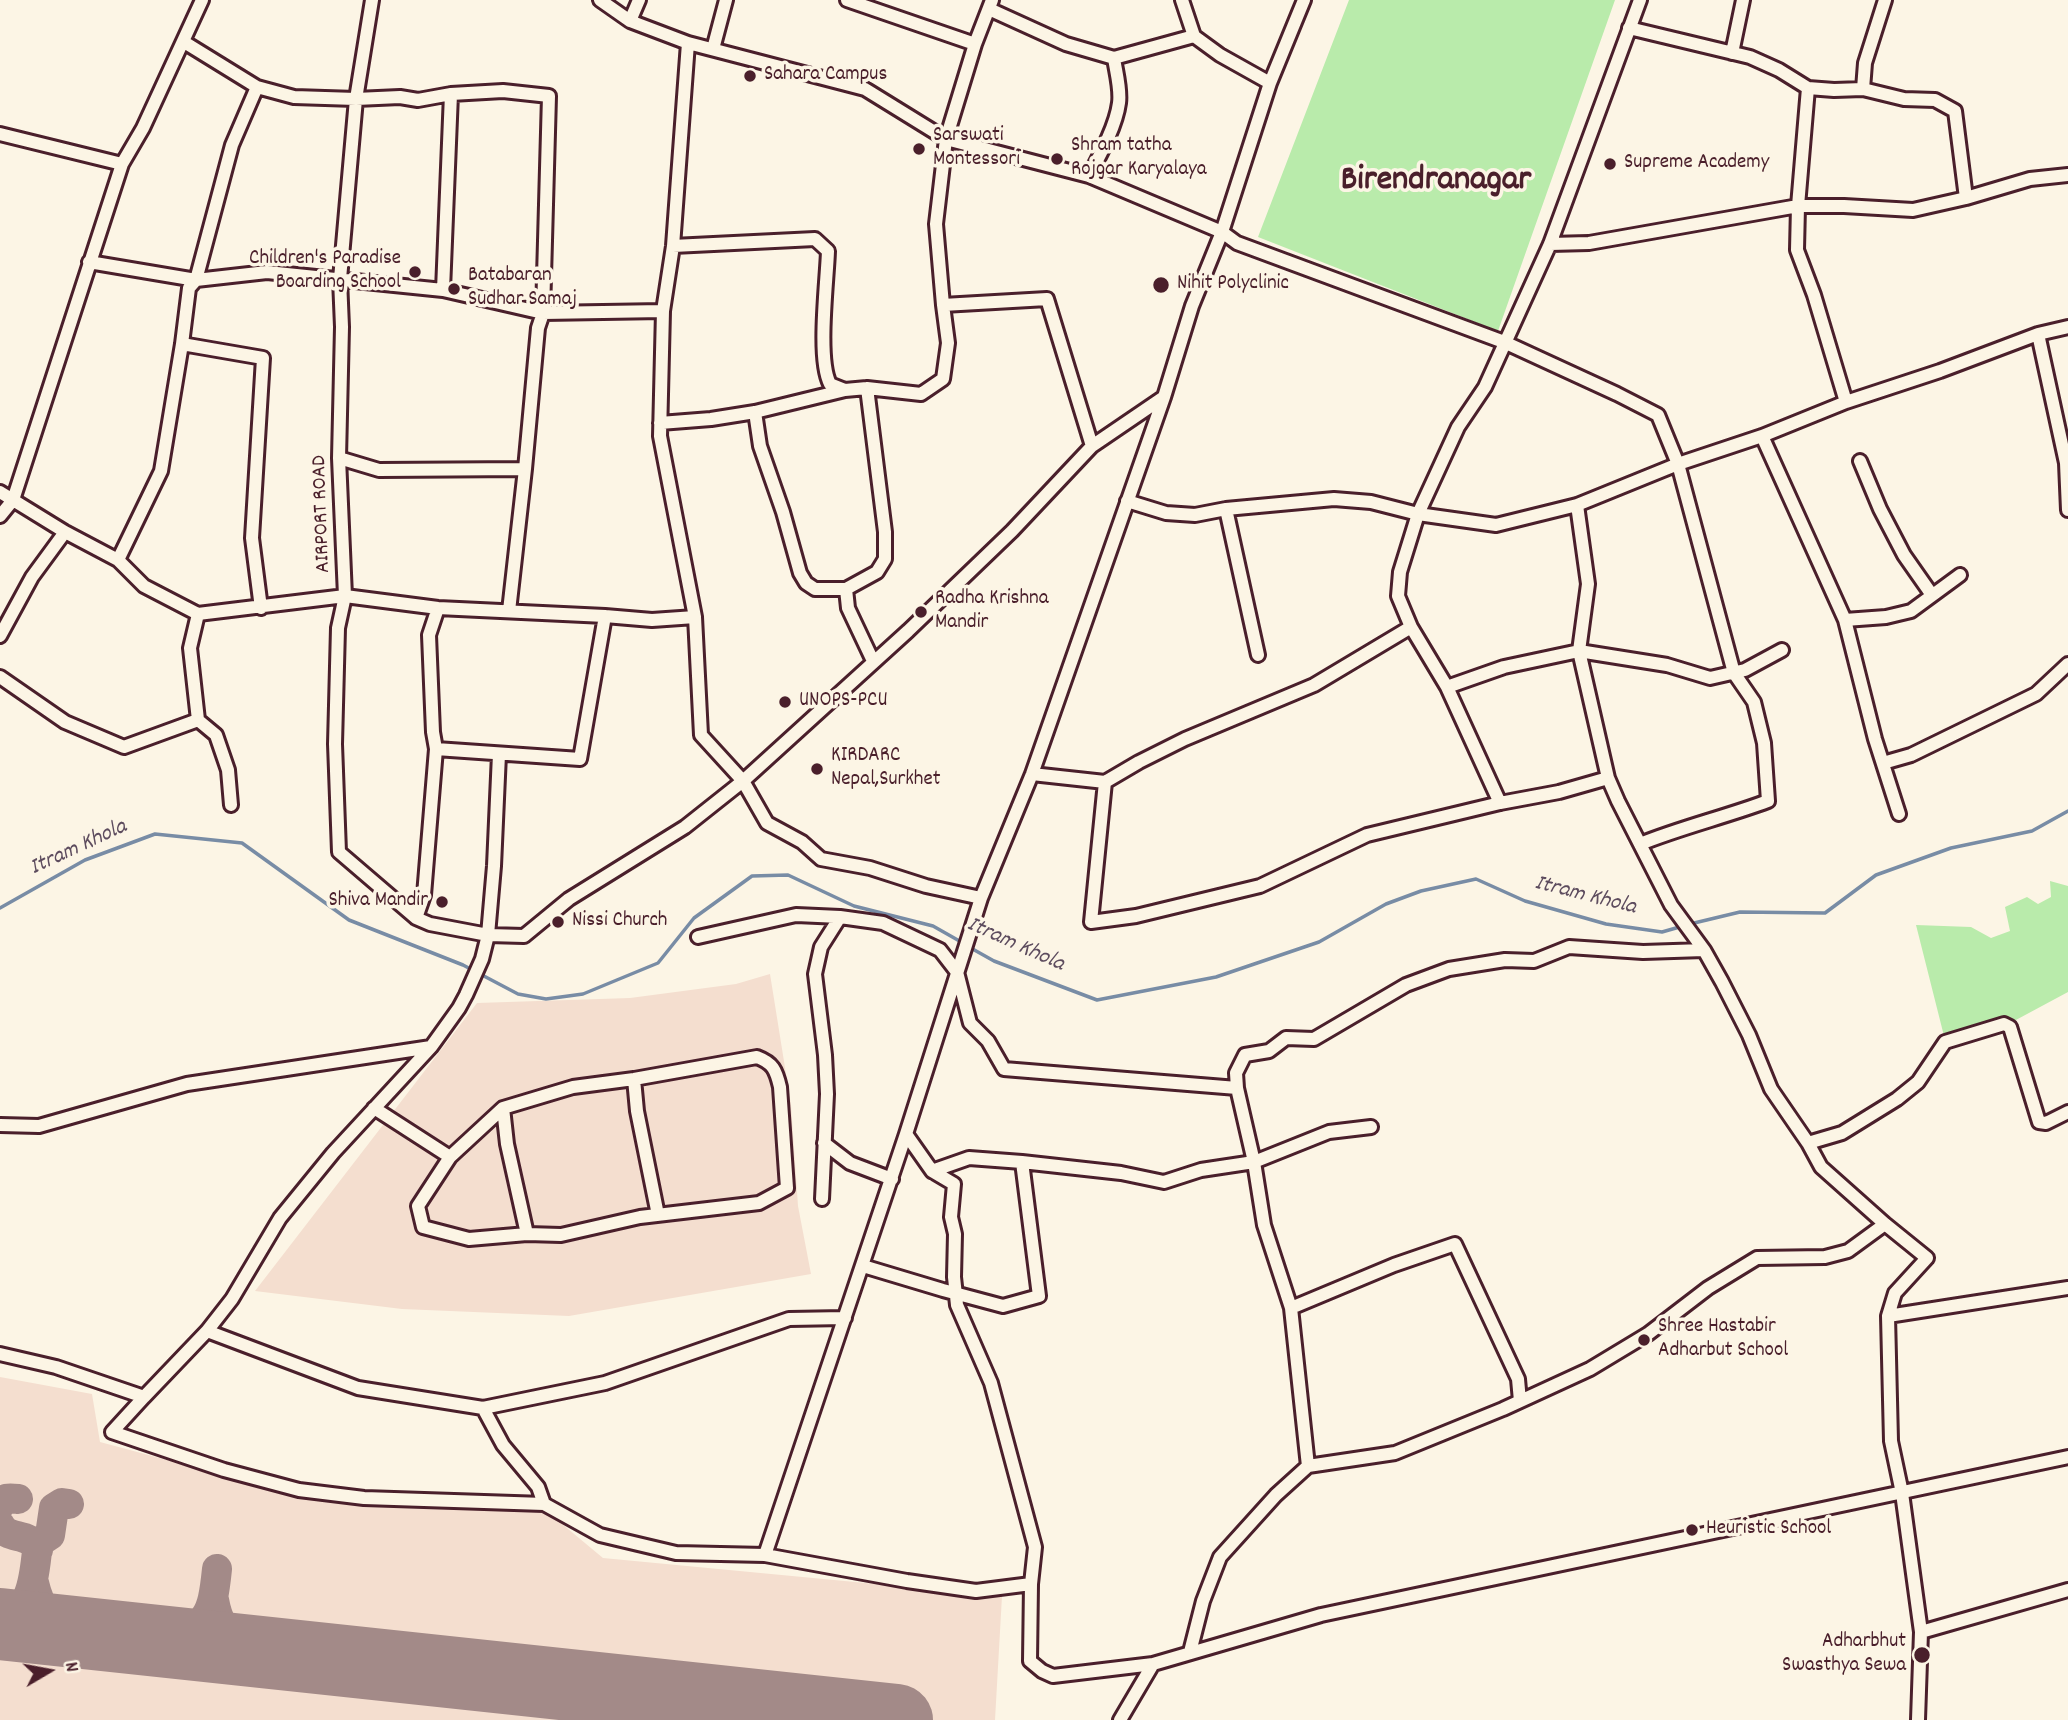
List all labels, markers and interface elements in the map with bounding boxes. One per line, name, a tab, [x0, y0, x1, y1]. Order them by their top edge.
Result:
place label: Sahara Campus	[764, 63, 887, 89]
marker: Sahara Campus	[742, 68, 758, 84]
place label: Sarswati Montessori	[933, 124, 1020, 174]
place label: Shram tatha Rojgar Karyalaya	[1071, 134, 1207, 184]
marker: Sarswati Montessori	[911, 141, 927, 157]
marker: Shram tatha Rojgar Karyalaya	[1049, 151, 1065, 167]
place label: Supreme Academy	[1624, 151, 1769, 177]
marker: Supreme Academy	[1602, 156, 1618, 172]
district label: Birendranagar	[1341, 162, 1531, 204]
place label: Children's Paradise Boarding School	[249, 247, 401, 297]
marker: Children's Paradise Boarding School	[407, 264, 423, 280]
place label: Batabaran Sudhar Samaj	[468, 264, 577, 314]
place label: Nihit Polyclinic	[1177, 272, 1289, 298]
marker: Nihit Polyclinic	[1151, 275, 1171, 295]
marker: Batabaran Sudhar Samaj	[446, 281, 462, 297]
street label: AIRPORT ROAD	[308, 455, 338, 573]
place label: Radha Krishna Mandir	[935, 587, 1049, 637]
marker: Radha Krishna Mandir	[913, 604, 929, 620]
place label: UNOPS-PCU	[799, 689, 888, 715]
marker: UNOPS-PCU	[777, 694, 793, 710]
place label: KIRDARC Nepal,Surkhet	[831, 744, 940, 794]
marker: KIRDARC Nepal,Surkhet	[809, 761, 825, 777]
water label: Itram Khola	[26, 815, 132, 883]
water label: Itram Khola	[1531, 871, 1639, 923]
place label: Shiva Mandir	[329, 889, 428, 915]
marker: Shiva Mandir	[434, 894, 450, 910]
place label: Nissi Church	[572, 909, 667, 935]
water label: Itram Khola	[962, 912, 1068, 980]
marker: Nissi Church	[550, 914, 566, 930]
place label: Shree Hastabir Adharbut School	[1658, 1315, 1788, 1365]
marker: Shree Hastabir Adharbut School	[1636, 1332, 1652, 1348]
place label: Heuristic School	[1706, 1517, 1831, 1543]
marker: Heuristic School	[1684, 1522, 1700, 1538]
place label: Adharbhut Swasthya Sewa	[1782, 1630, 1906, 1680]
north arrow	[14, 1636, 84, 1706]
marker: Adharbhut Swasthya Sewa	[1912, 1645, 1932, 1665]
text: N	[56, 1660, 84, 1674]

